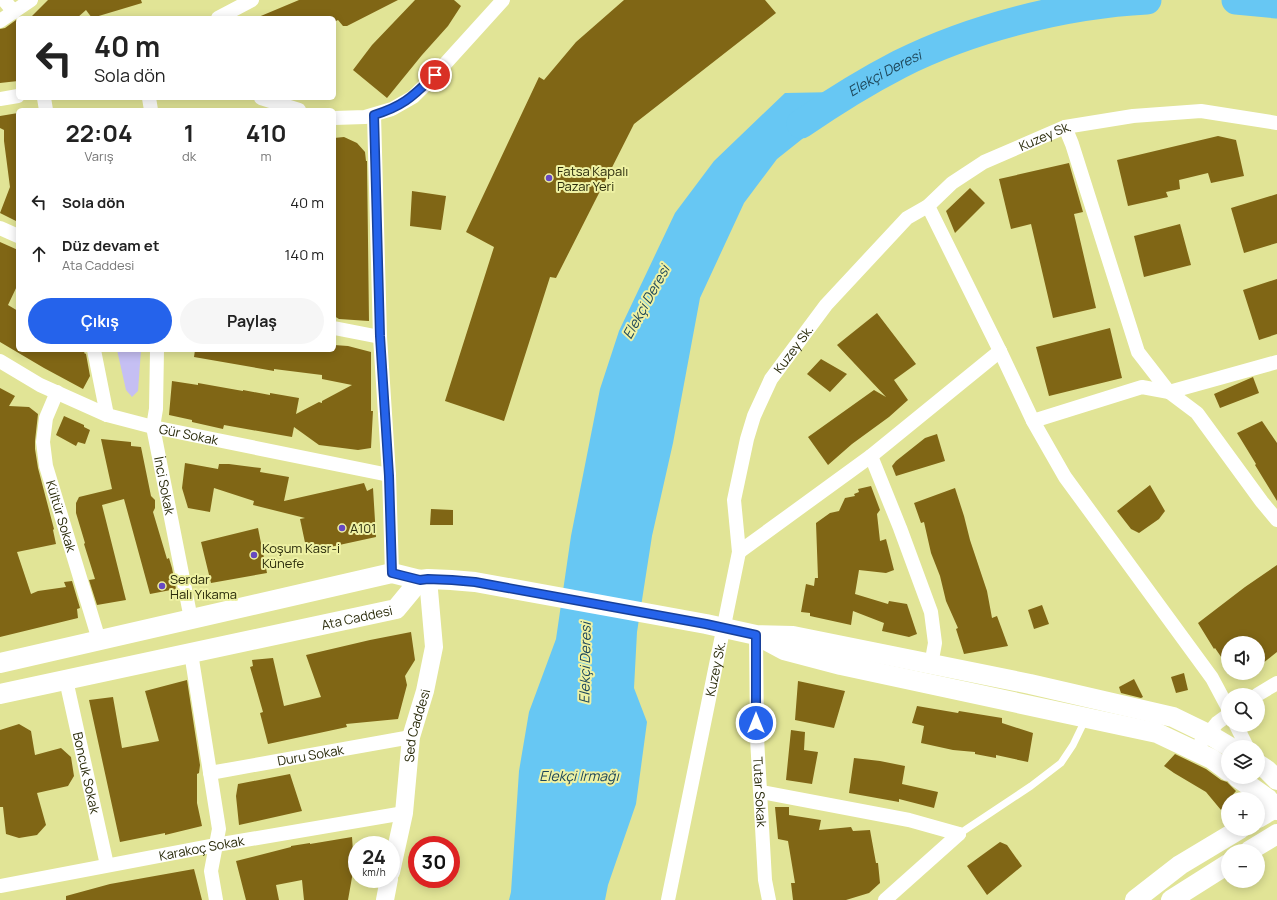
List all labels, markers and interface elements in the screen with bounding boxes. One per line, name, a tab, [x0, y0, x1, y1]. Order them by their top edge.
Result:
text: 40 m	[94, 27, 160, 65]
icon: left	[28, 32, 80, 84]
water label: Elekçi Deresi	[844, 45, 926, 100]
pin	[418, 58, 452, 92]
text: Sola dön	[94, 63, 166, 87]
icon: arrive	[424, 64, 446, 86]
text: 22:04	[65, 116, 133, 149]
text: 1	[184, 116, 194, 149]
text: 410	[246, 116, 287, 149]
street label: Kuzey Sk.	[1016, 117, 1073, 155]
text: Varış	[85, 147, 114, 165]
text: dk	[182, 147, 196, 165]
text: m	[261, 147, 272, 165]
place label: Fatsa Kapalı Pazar Yeri	[557, 162, 628, 195]
marker: Fatsa Kapalı Pazar Yeri	[544, 173, 554, 183]
icon: left	[28, 191, 50, 213]
text: Sola dön	[62, 192, 125, 213]
text: 40 m	[290, 192, 324, 213]
text: Düz devam et	[62, 235, 159, 256]
icon: ahead	[28, 243, 50, 265]
text: 140 m	[284, 244, 324, 265]
text: Ata Caddesi	[62, 256, 134, 274]
water label: Elekçi Deresi	[618, 260, 674, 342]
button: Çıkış	[28, 298, 172, 344]
button: Paylaş	[180, 298, 324, 344]
street label: Kuzey Sk.	[769, 321, 817, 377]
street label: Gür Sokak	[157, 419, 220, 449]
street label: İnci Sokak	[150, 455, 179, 517]
street label: Kültür Sokak	[42, 478, 81, 555]
place label: A101	[350, 519, 376, 537]
marker: A101	[337, 523, 347, 533]
place label: Koşum Kasr-i Künefe	[262, 539, 340, 572]
marker: Koşum Kasr-i Künefe	[249, 550, 259, 560]
place label: Serdar Halı Yıkama	[170, 570, 237, 603]
marker: Serdar Halı Yıkama	[157, 581, 167, 591]
street label: Ata Caddesi	[320, 601, 394, 634]
water label: Elekçi Deresi	[574, 621, 595, 704]
map controls	[1221, 636, 1265, 888]
button: sound	[1221, 636, 1265, 680]
street label: Kuzey Sk.	[701, 639, 730, 698]
street label: Sed Caddesi	[400, 687, 434, 763]
button: search	[1221, 688, 1265, 732]
position arrow	[735, 702, 777, 744]
street label: Boncuk Sokak	[69, 730, 104, 816]
street label: Duru Sokak	[276, 740, 346, 770]
button: layers	[1221, 740, 1265, 784]
street label: Tutar Sokak	[749, 756, 771, 828]
water label: Elekçi Irmağı	[539, 766, 620, 785]
button: +	[1221, 792, 1265, 836]
street label: Karakoç Sokak	[157, 831, 246, 865]
speed limit sign: 30	[408, 836, 460, 888]
text: 24	[362, 843, 386, 870]
button: −	[1221, 844, 1265, 888]
text: km/h	[362, 865, 386, 879]

